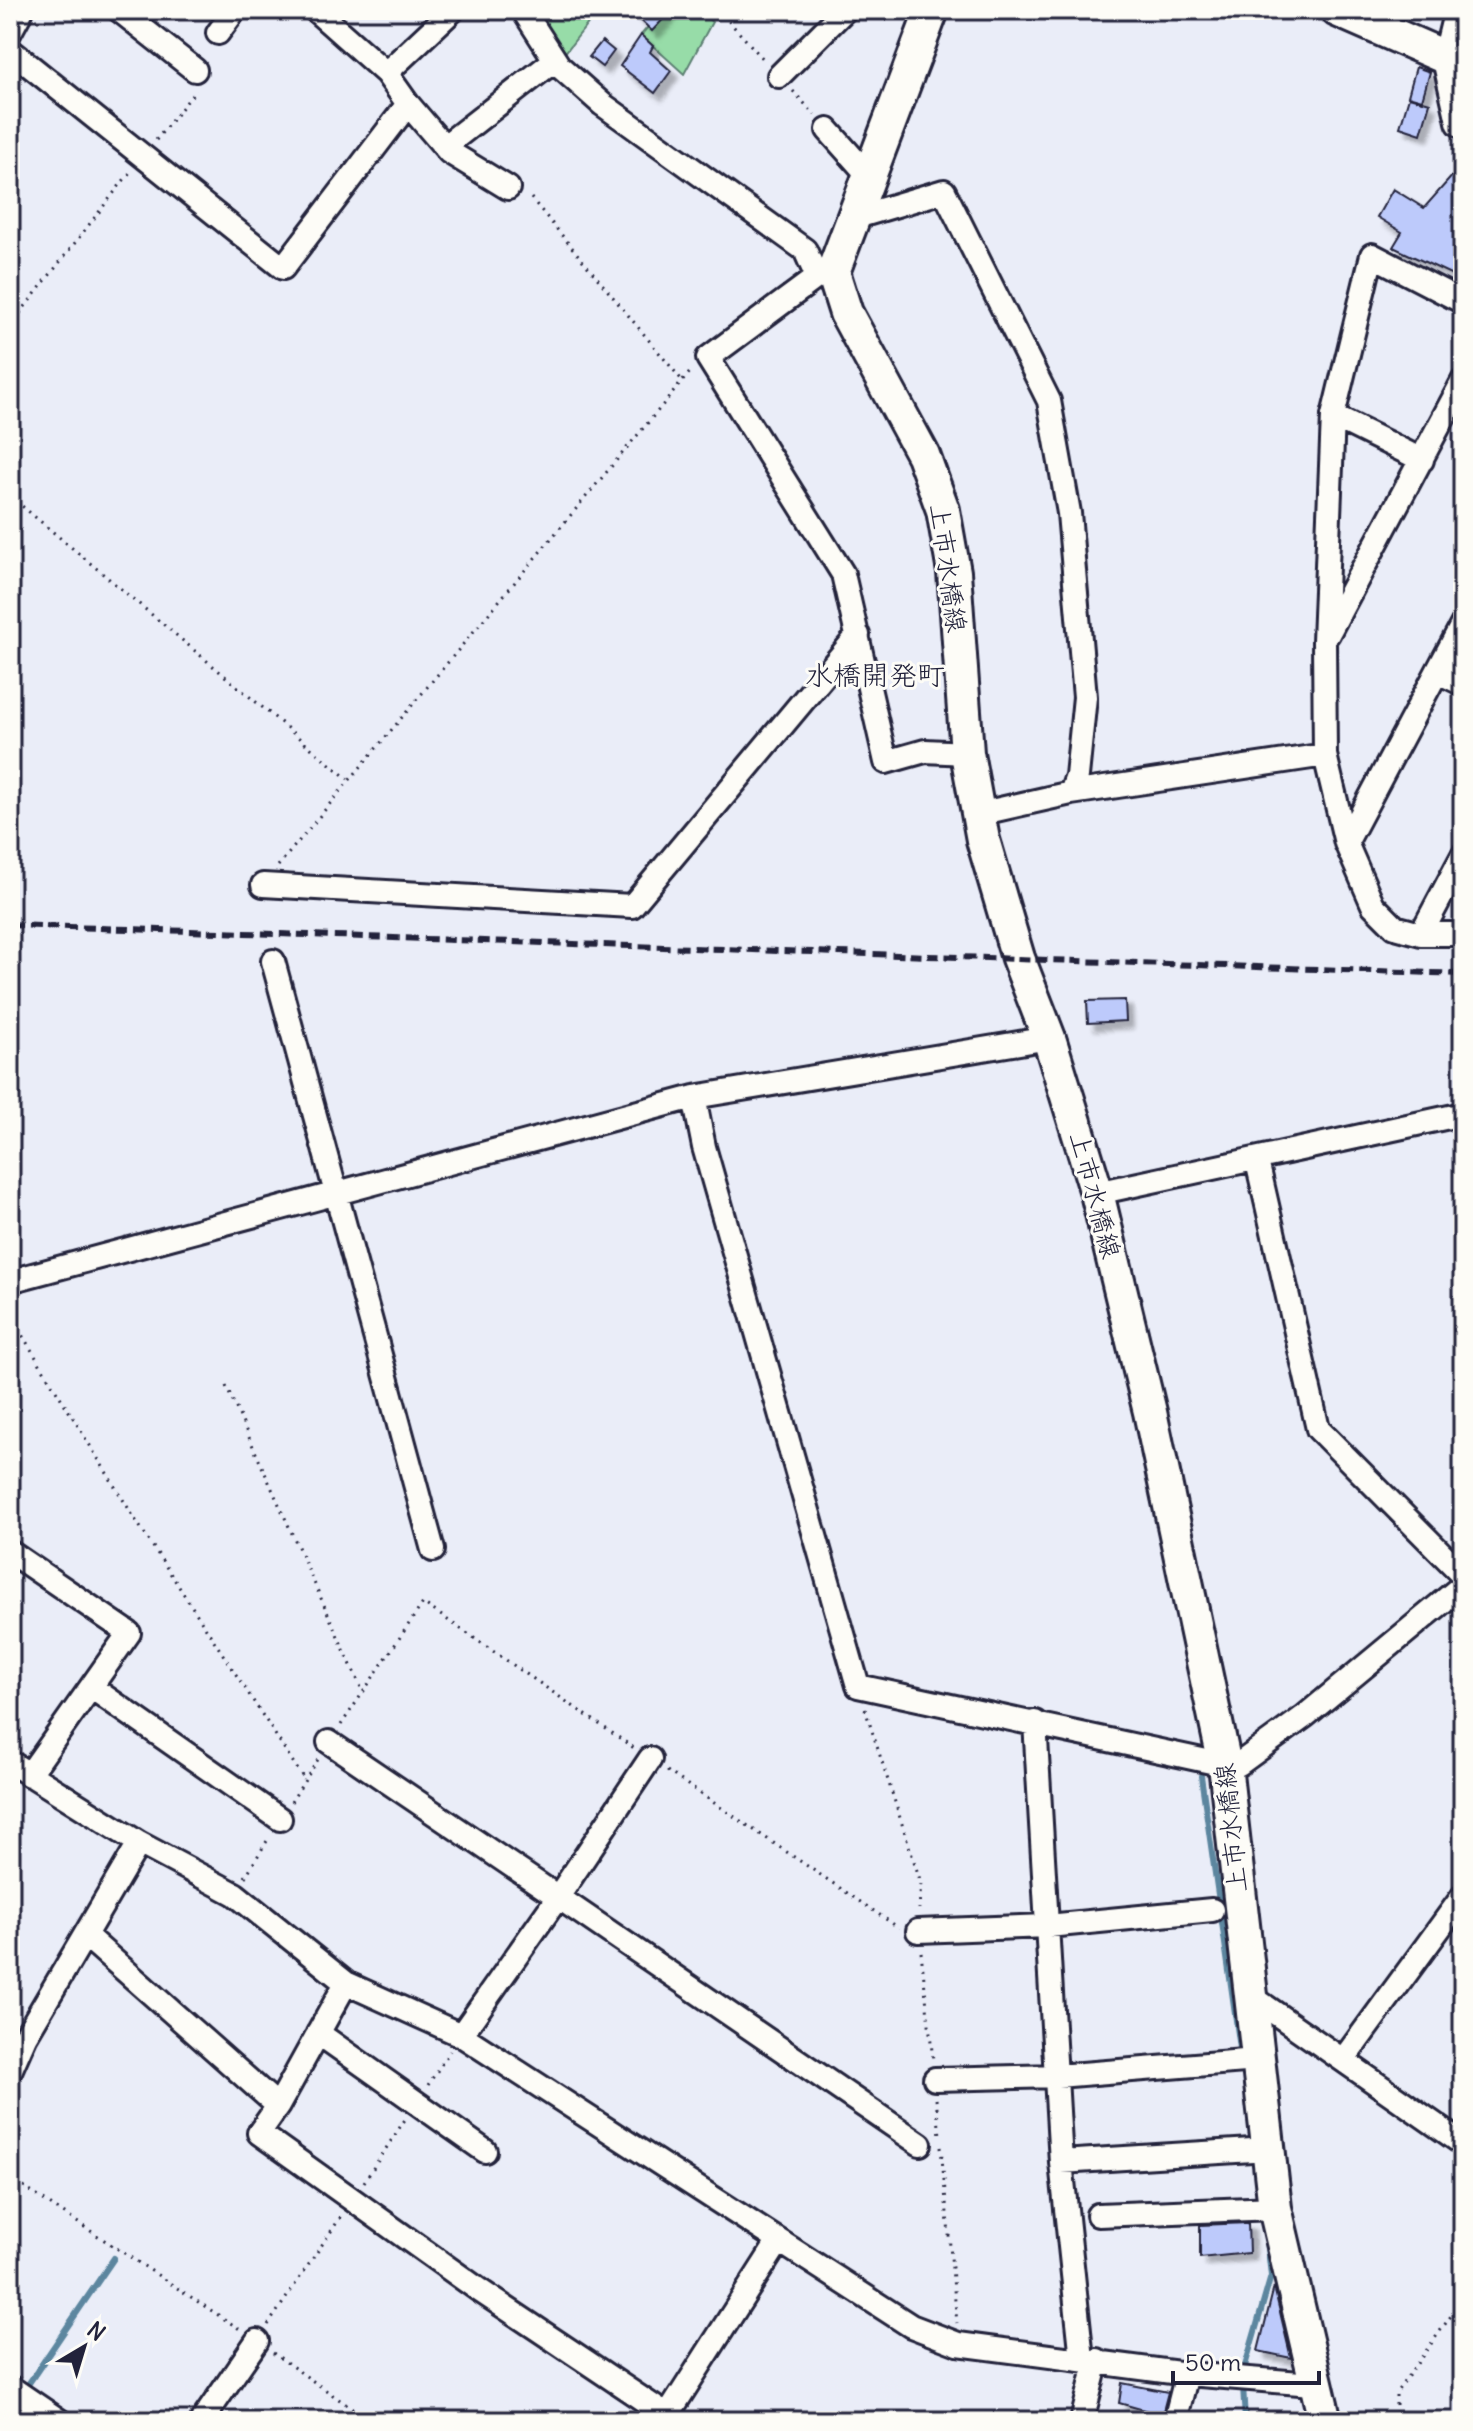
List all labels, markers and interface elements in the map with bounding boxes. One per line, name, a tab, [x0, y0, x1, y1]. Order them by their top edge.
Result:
street label: 上市水橋線	[923, 501, 974, 635]
district label: 水橋開発町	[805, 657, 945, 693]
street label: 上市水橋線	[1063, 1128, 1128, 1262]
street label: 上市水橋線	[1207, 1762, 1254, 1894]
north arrow	[44, 2307, 124, 2387]
text: N	[82, 2316, 111, 2347]
scale bar	[1173, 2335, 1319, 2385]
text: 50 m	[1185, 2347, 1241, 2377]

